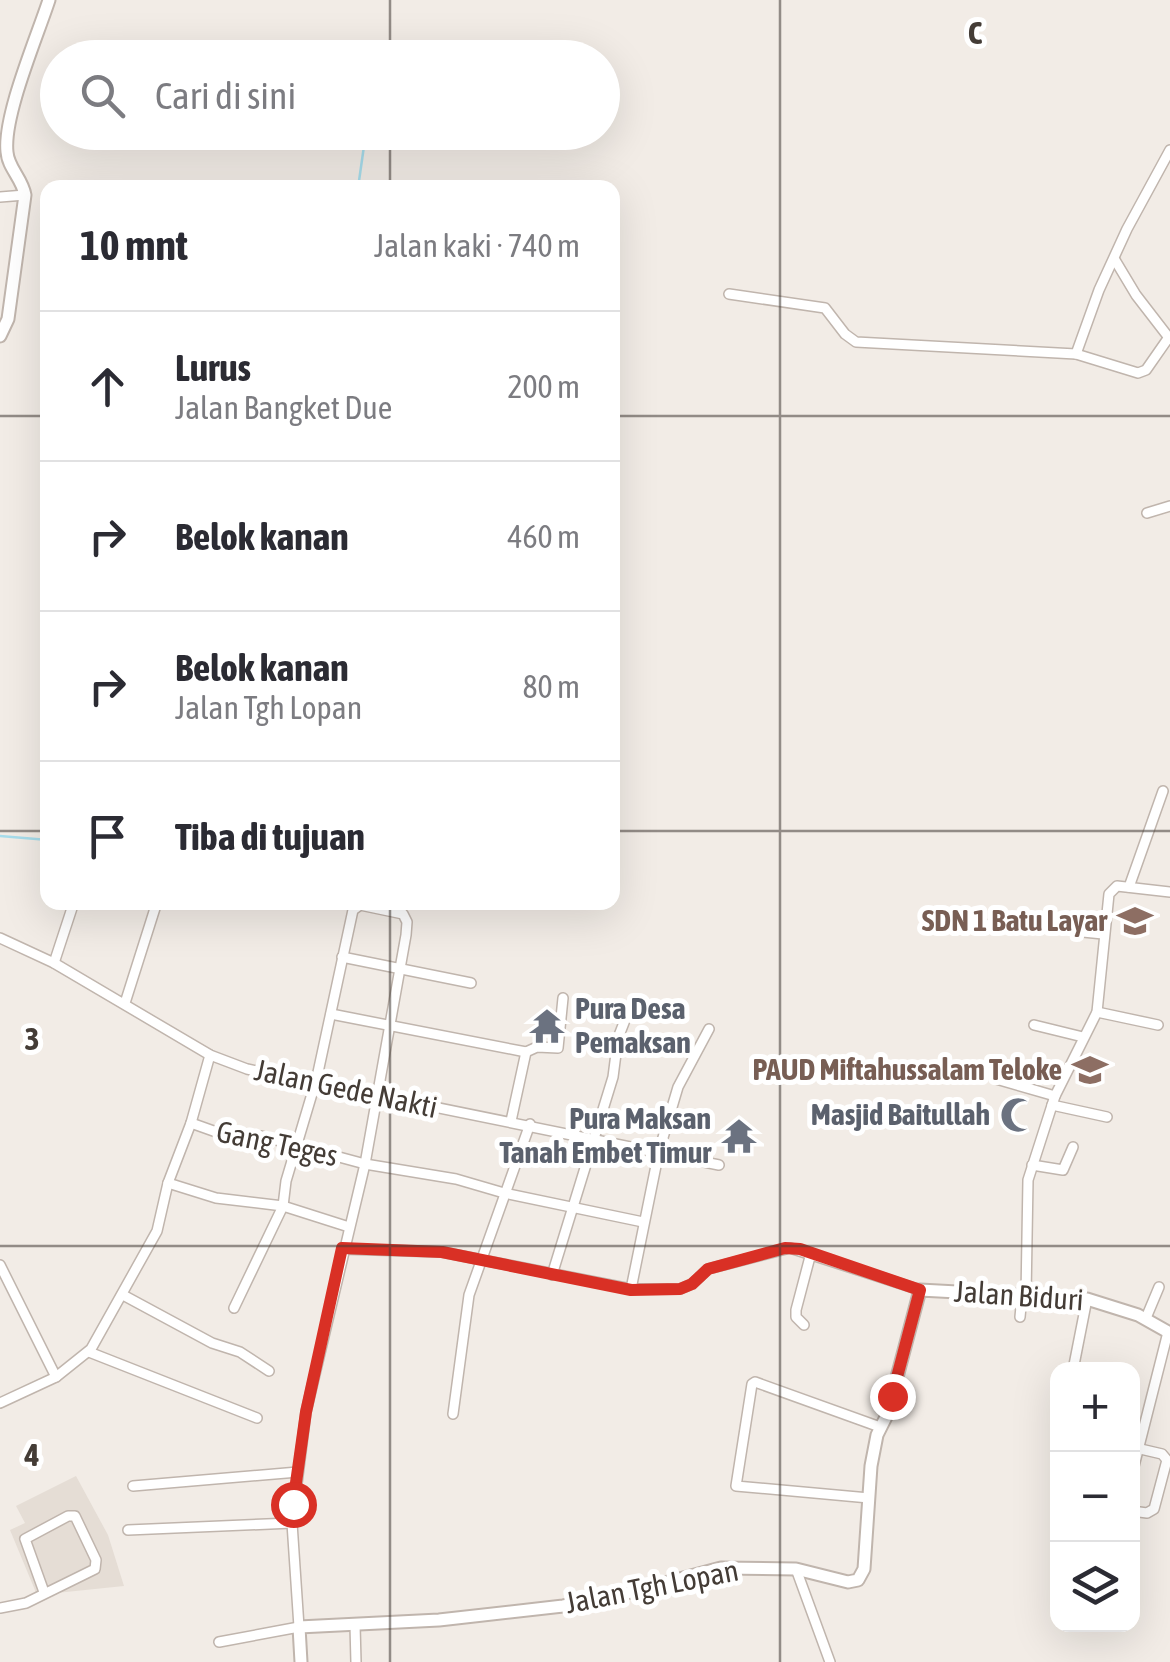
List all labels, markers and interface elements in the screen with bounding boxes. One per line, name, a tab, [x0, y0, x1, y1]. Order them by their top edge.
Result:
text: C	[968, 14, 983, 51]
search box	[40, 40, 620, 150]
icon: search	[75, 68, 130, 123]
text: Cari di sini	[155, 74, 296, 117]
text: 10 mnt	[80, 221, 188, 269]
text: Jalan kaki · 740 m	[374, 227, 580, 264]
text: Lurus	[175, 346, 251, 389]
icon: ahead	[80, 359, 135, 414]
text: 200 m	[507, 368, 580, 405]
text: Jalan Bangket Due	[175, 389, 392, 426]
icon: right	[80, 509, 135, 564]
text: Belok kanan	[175, 515, 349, 558]
text: 460 m	[507, 518, 580, 555]
text: Belok kanan	[175, 646, 349, 689]
icon: right	[80, 659, 135, 714]
text: 80 m	[522, 668, 580, 705]
text: Jalan Tgh Lopan	[175, 689, 362, 726]
icon: arrive	[80, 809, 135, 864]
text: Tiba di tujuan	[175, 815, 365, 858]
school or university icon: SDN 1 Batu Layar	[1116, 902, 1154, 940]
place label: SDN 1 Batu Layar	[922, 903, 1108, 937]
place label: Pura Desa Pemaksan	[575, 991, 691, 1059]
temple icon: Pura Desa Pemaksan	[528, 1007, 566, 1045]
text: 3	[24, 1020, 40, 1057]
school or university icon: PAUD Miftahussalam Teloke	[1071, 1051, 1109, 1089]
street label: Jalan Gede Nakti	[252, 1052, 441, 1124]
place label: PAUD Miftahussalam Teloke	[753, 1052, 1062, 1086]
mosque icon: Masjid Baitullah	[999, 1096, 1037, 1134]
place label: Masjid Baitullah	[811, 1097, 990, 1131]
place label: Pura Maksan Tanah Embet Timur	[499, 1101, 712, 1169]
street label: Gang Teges	[214, 1114, 341, 1172]
temple icon: Pura Maksan Tanah Embet Timur	[720, 1117, 758, 1155]
street label: Jalan Biduri	[953, 1274, 1085, 1316]
map controls	[1050, 1362, 1140, 1632]
button: +	[1050, 1362, 1140, 1452]
route end	[870, 1374, 916, 1420]
text: 4	[23, 1436, 40, 1473]
button: −	[1050, 1452, 1140, 1542]
route start	[271, 1482, 317, 1528]
button: layers	[1050, 1542, 1140, 1632]
street label: Jalan Tgh Lopan	[562, 1553, 741, 1619]

